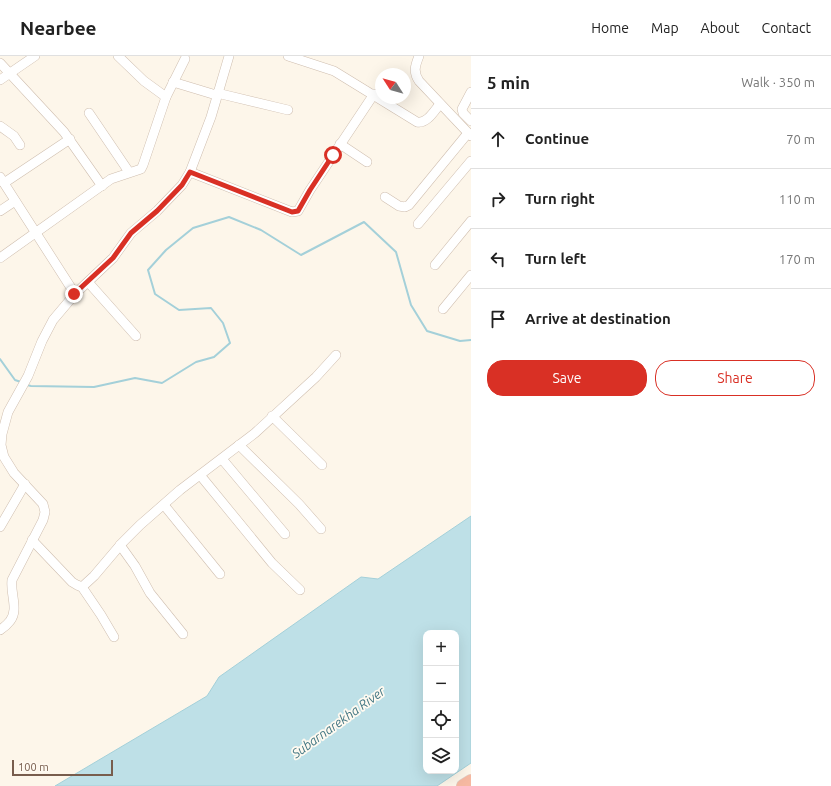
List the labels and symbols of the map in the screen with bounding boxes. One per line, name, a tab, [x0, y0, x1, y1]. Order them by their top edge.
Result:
north arrow	[375, 68, 411, 104]
route start	[324, 146, 342, 164]
route end	[65, 285, 83, 303]
water label: Subarnarekha River	[288, 683, 388, 761]
scale bar	[12, 758, 113, 777]

